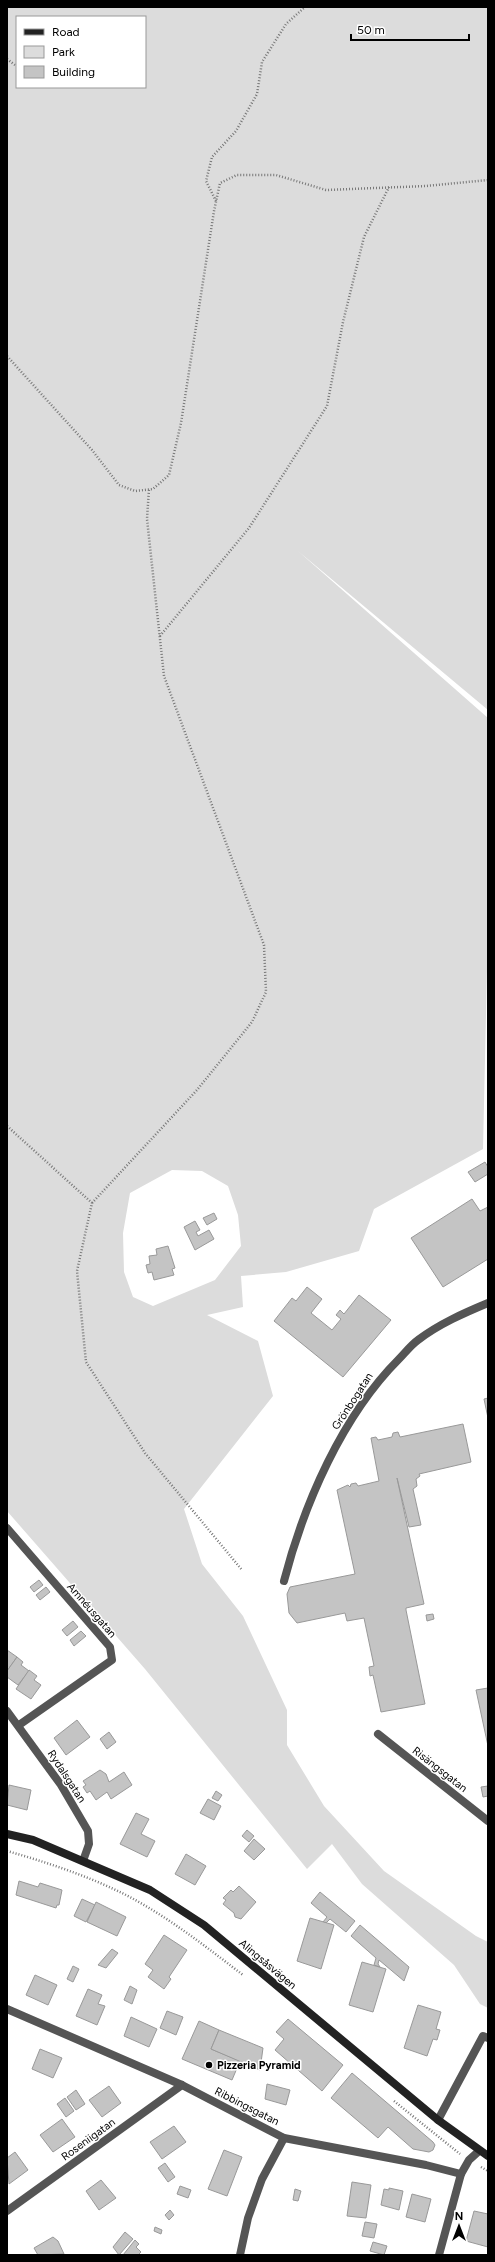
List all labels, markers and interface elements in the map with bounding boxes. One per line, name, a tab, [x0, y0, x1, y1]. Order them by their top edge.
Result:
legend	[16, 16, 146, 88]
scale bar	[351, 16, 469, 42]
text: 50 m	[357, 23, 385, 37]
text: Road	[52, 25, 80, 39]
text: Park	[52, 45, 75, 59]
text: Building	[52, 65, 95, 79]
street label: Grönbogatan	[329, 1370, 376, 1432]
street label: Amnéusgatan	[64, 1580, 119, 1640]
street label: Risängsgatan	[410, 1744, 470, 1795]
street label: Rydalsgatan	[45, 1748, 88, 1805]
street label: Alingsåsvägen	[236, 1937, 299, 1992]
place label: Pizzeria Pyramid	[217, 2059, 301, 2072]
marker: Pizzeria Pyramid	[204, 2060, 214, 2070]
street label: Ribbingsgatan	[212, 2085, 281, 2128]
street label: Roseniigatan	[59, 2115, 118, 2163]
north arrow	[439, 2206, 479, 2246]
text: N	[455, 2210, 463, 2223]

